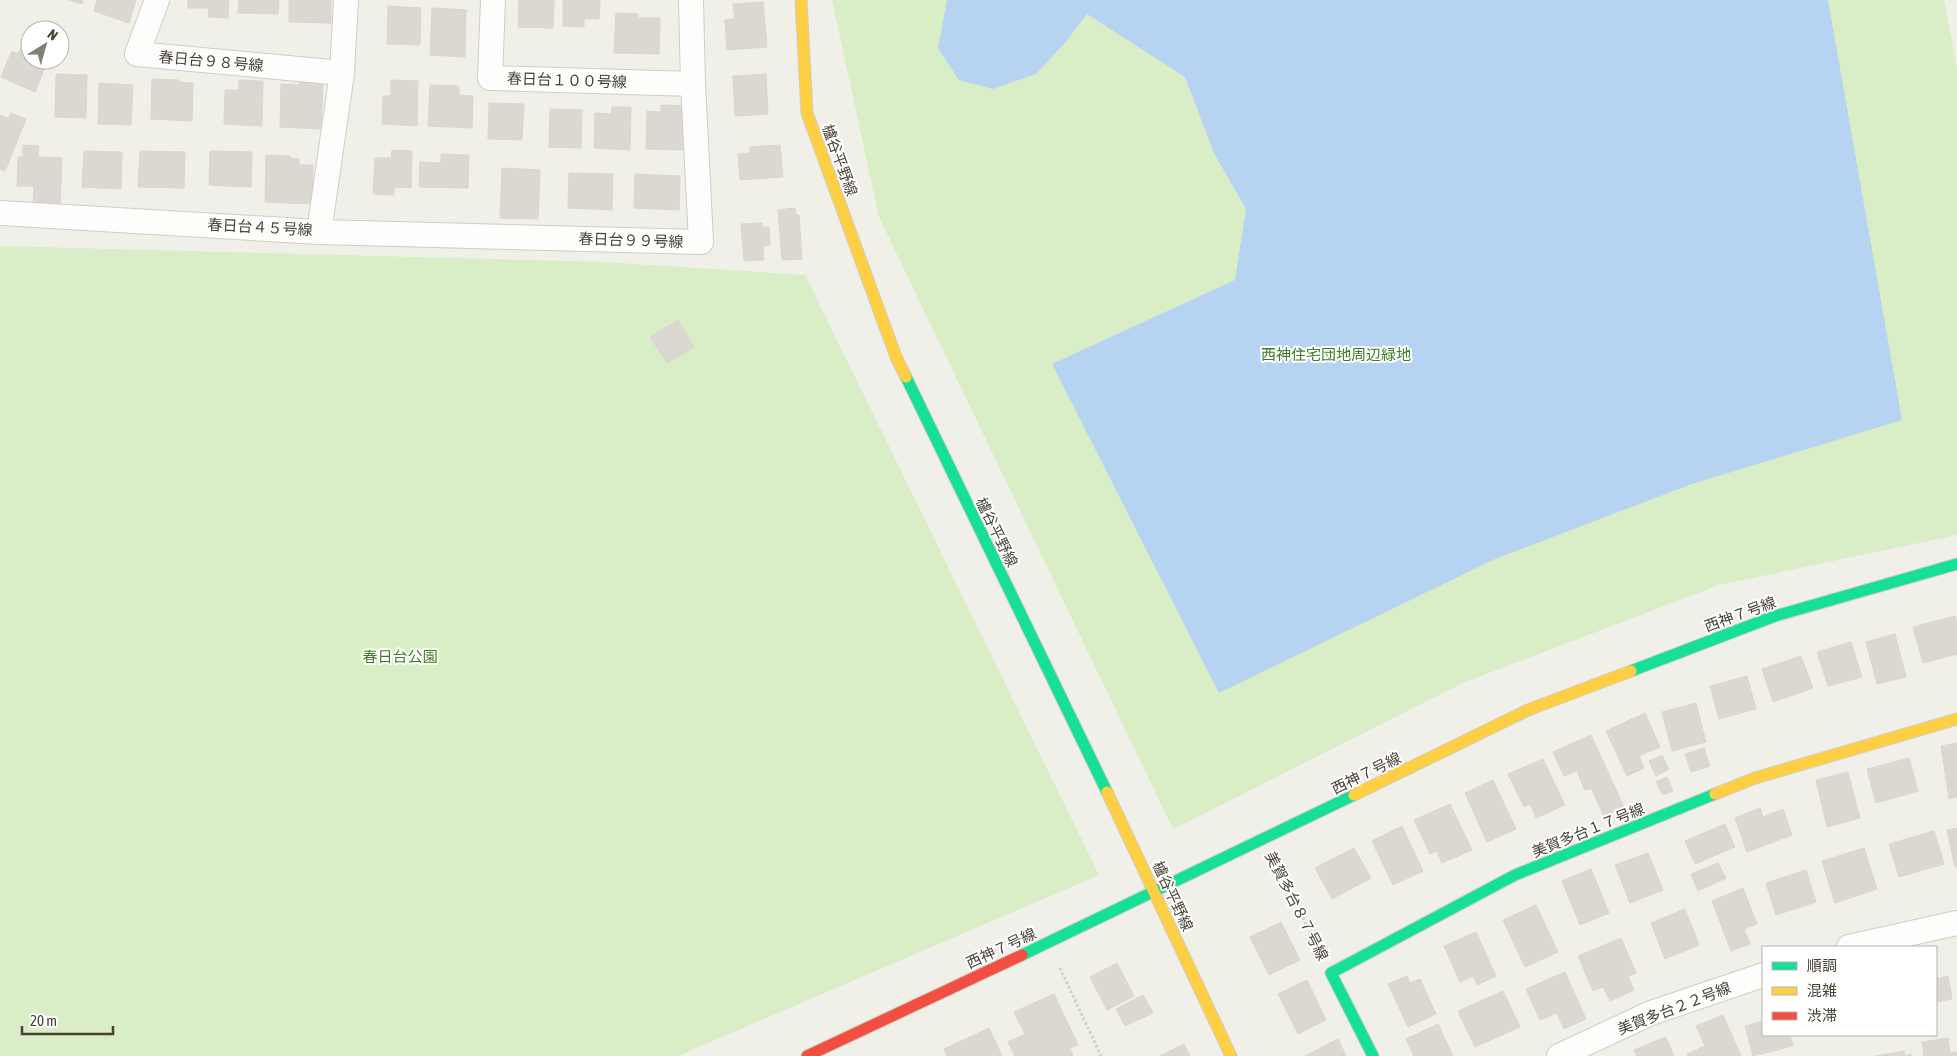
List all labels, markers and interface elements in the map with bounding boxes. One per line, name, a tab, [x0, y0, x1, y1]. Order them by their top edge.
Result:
north arrow	[20, 20, 70, 70]
text: N	[45, 26, 61, 43]
street label: 春日台９８号線	[158, 48, 264, 74]
street label: 春日台１００号線	[507, 69, 627, 91]
street label: 櫨谷平野線	[819, 122, 861, 198]
street label: 春日台４５号線	[207, 216, 313, 238]
street label: 春日台９９号線	[578, 230, 684, 250]
park label: 西神住宅団地周辺緑地	[1261, 346, 1411, 363]
street label: 櫨谷平野線	[973, 495, 1021, 569]
street label: 西神７号線	[1702, 593, 1778, 635]
park label: 春日台公園	[362, 648, 438, 665]
street label: 西神７号線	[1329, 749, 1403, 797]
street label: 美賀多台１７号線	[1529, 800, 1647, 860]
street label: 美賀多台８７号線	[1262, 849, 1332, 963]
street label: 櫨谷平野線	[1149, 858, 1197, 934]
street label: 西神７号線	[963, 924, 1039, 972]
legend	[1762, 946, 1937, 1036]
text: 順調	[1807, 957, 1837, 974]
street label: 美賀多台２２号線	[1615, 979, 1733, 1037]
text: 混雑	[1807, 982, 1837, 999]
scale bar	[22, 1004, 114, 1036]
text: 渋滞	[1807, 1007, 1837, 1024]
text: 20 m	[30, 1012, 57, 1029]

